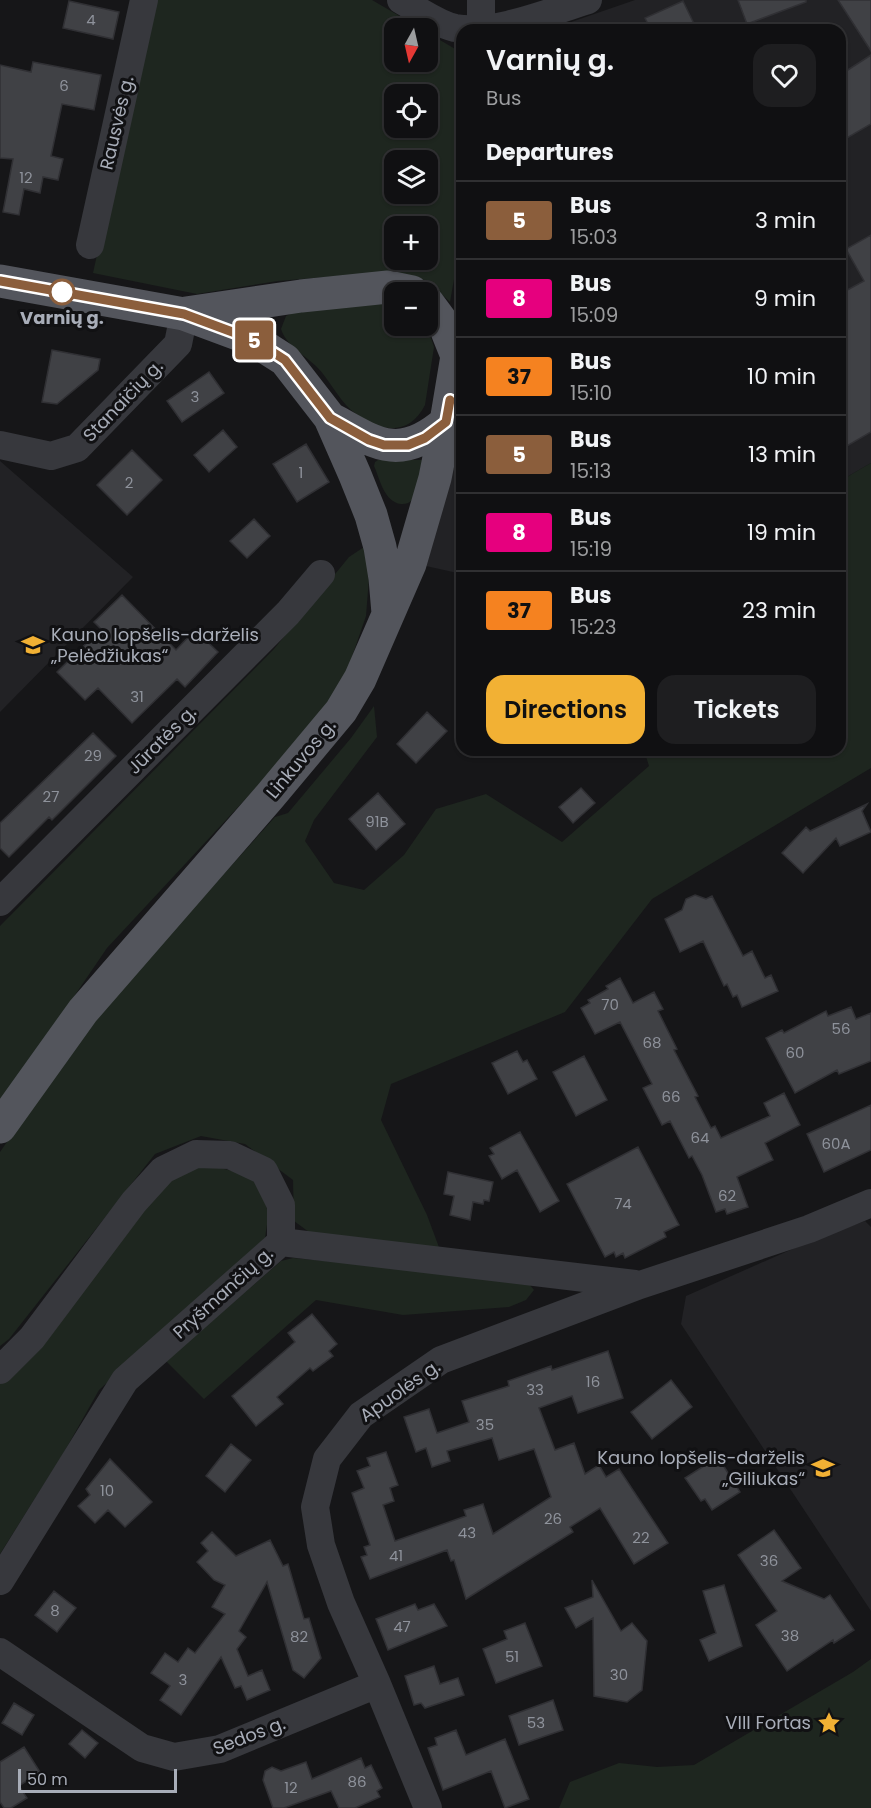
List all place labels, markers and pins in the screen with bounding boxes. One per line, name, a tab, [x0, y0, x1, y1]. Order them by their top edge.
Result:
marker: Varnių g.	[49, 279, 75, 305]
place label: Varnių g.	[20, 305, 104, 330]
place label: Kauno lopšelis-darželis „Pelėdžiukas“	[50, 622, 259, 668]
school or university icon: Kauno lopšelis-darželis „Pelėdžiukas“	[20, 632, 46, 658]
place label: Kauno lopšelis-darželis „Giliukas“	[597, 1445, 805, 1491]
school or university icon: Kauno lopšelis-darželis „Giliukas“	[810, 1455, 836, 1481]
place label: VIII Fortas	[725, 1710, 811, 1735]
place icon: VIII Fortas	[816, 1710, 842, 1736]

